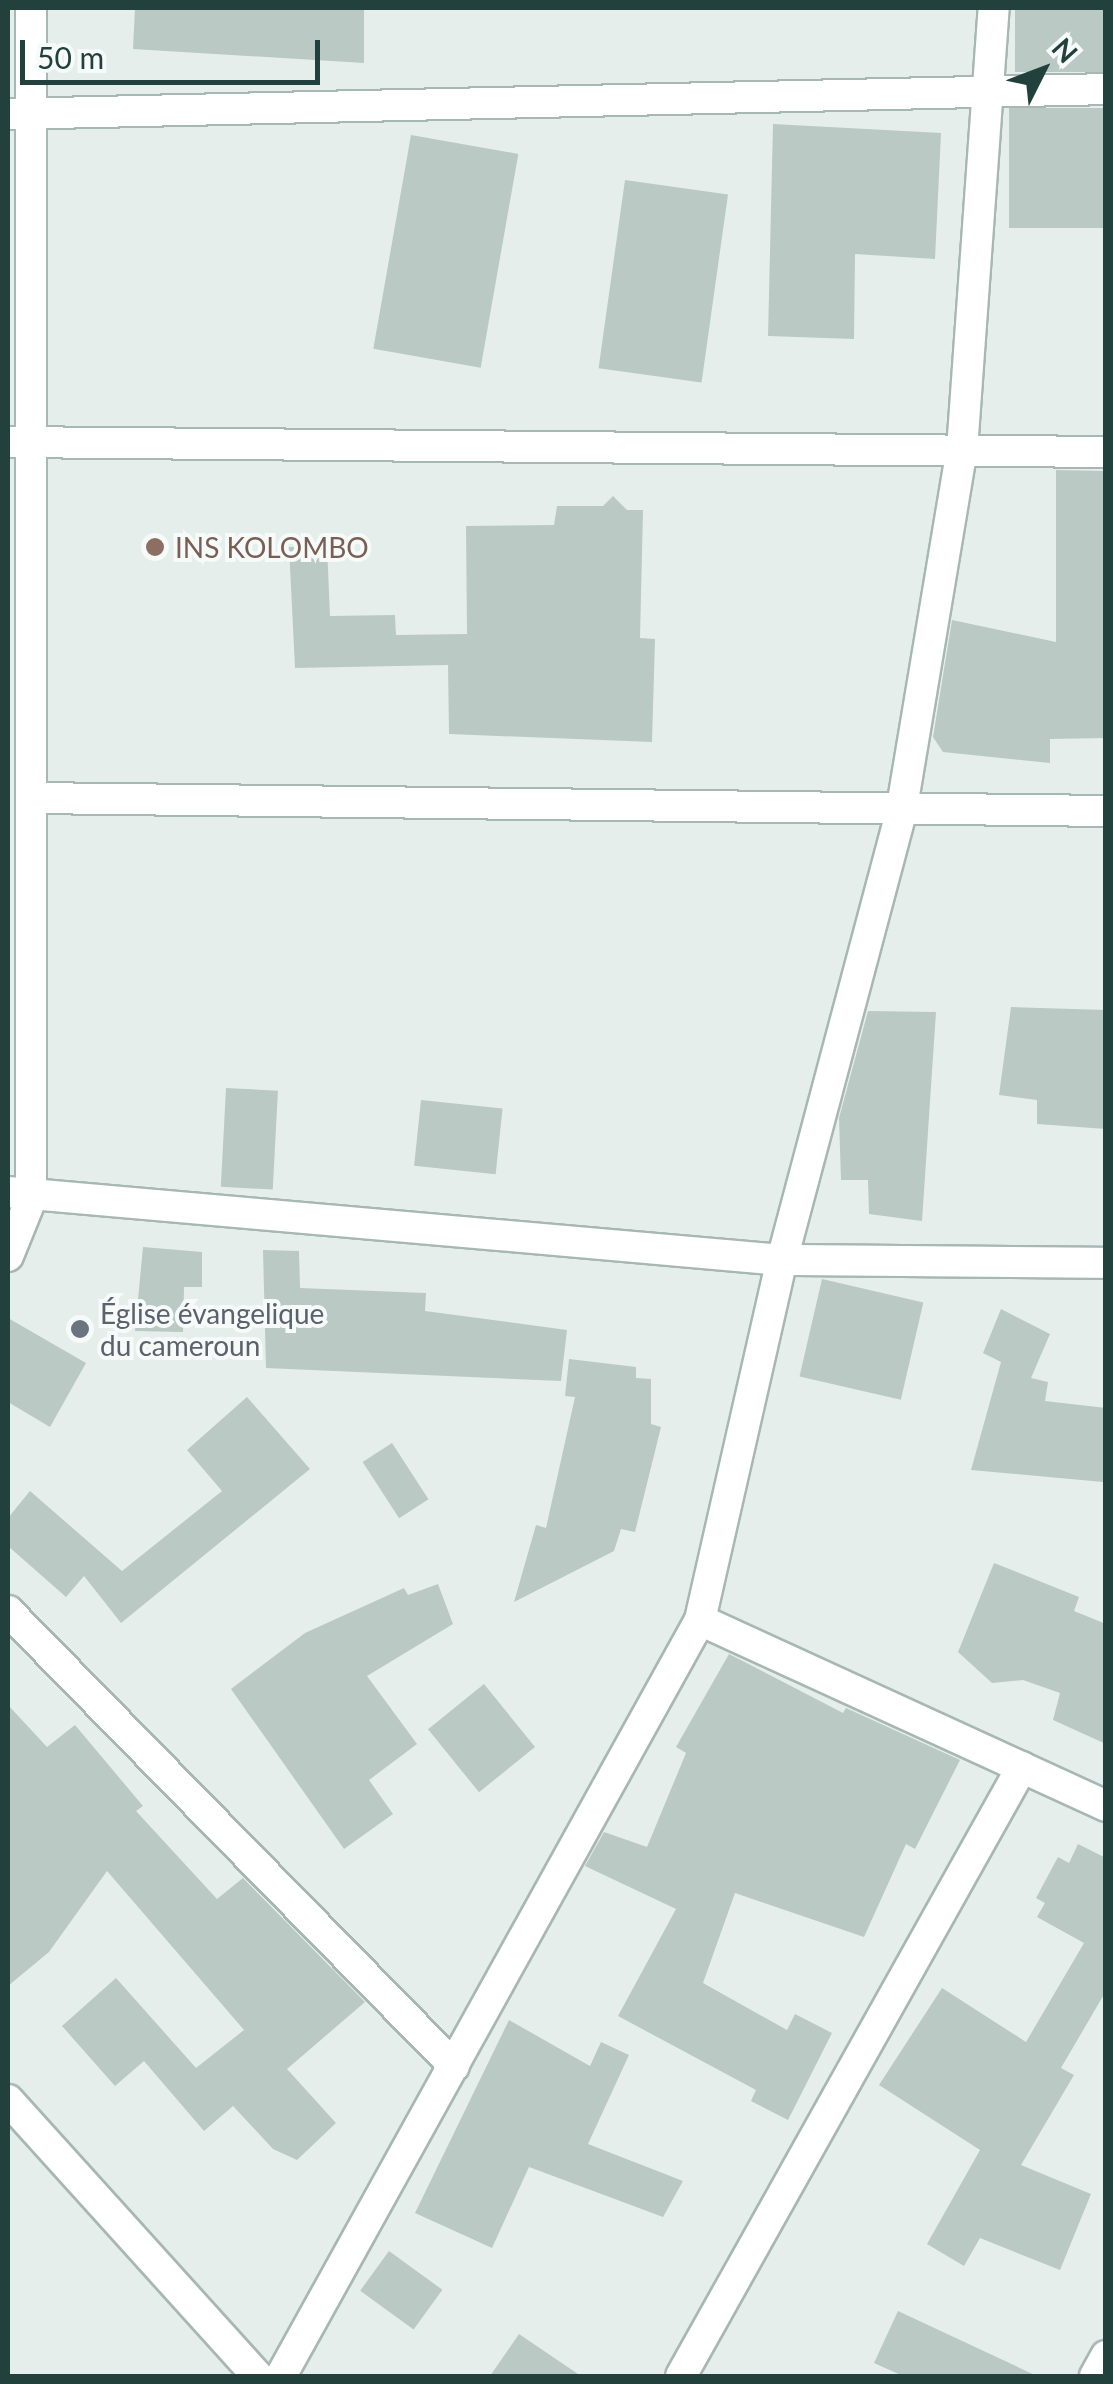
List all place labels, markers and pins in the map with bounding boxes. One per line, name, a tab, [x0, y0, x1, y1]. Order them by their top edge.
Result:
place label: INS KOLOMBO	[175, 530, 369, 564]
marker: INS KOLOMBO	[144, 536, 166, 558]
place label: Église évangelique du cameroun	[100, 1296, 324, 1362]
marker: Église évangelique du cameroun	[69, 1318, 91, 1340]

